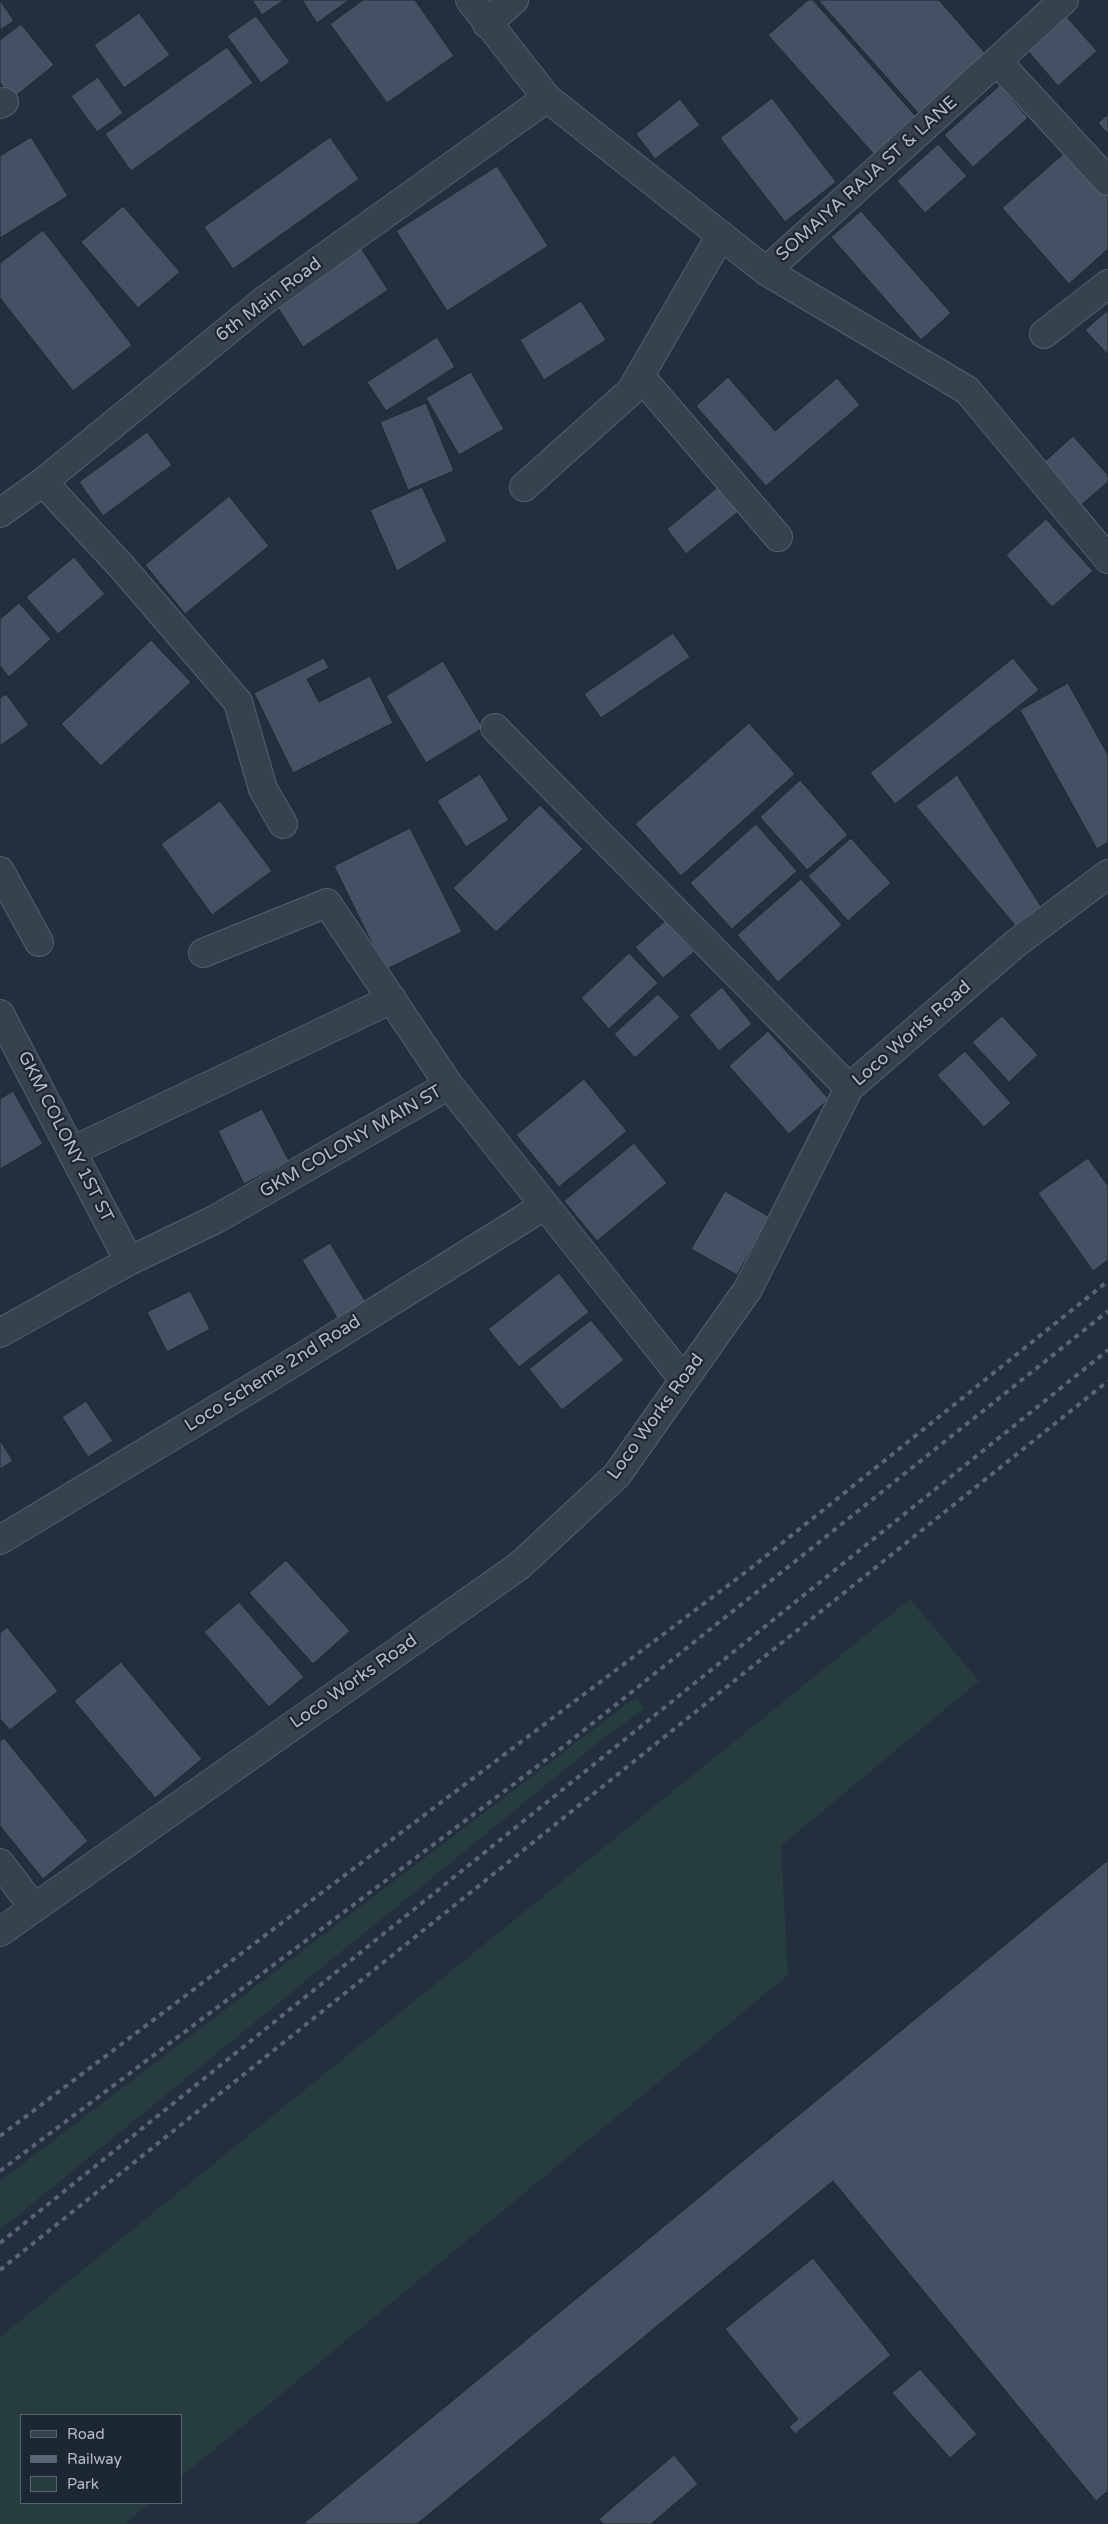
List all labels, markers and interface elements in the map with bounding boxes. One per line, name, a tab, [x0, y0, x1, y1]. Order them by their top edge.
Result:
street label: SOMAIYA RAJA ST & LANE	[772, 92, 962, 266]
street label: 6th Main Road	[212, 253, 326, 347]
street label: Loco Works Road	[848, 977, 976, 1091]
street label: GKM COLONY 1ST ST	[12, 1048, 118, 1226]
street label: GKM COLONY MAIN ST	[256, 1081, 446, 1203]
street label: Loco Scheme 2nd Road	[181, 1311, 365, 1437]
street label: Loco Works Road	[603, 1350, 709, 1484]
street label: Loco Works Road	[286, 1630, 422, 1734]
legend	[20, 2414, 182, 2504]
text: Road	[67, 2425, 105, 2443]
text: Railway	[67, 2450, 122, 2468]
text: Park	[67, 2475, 99, 2493]

